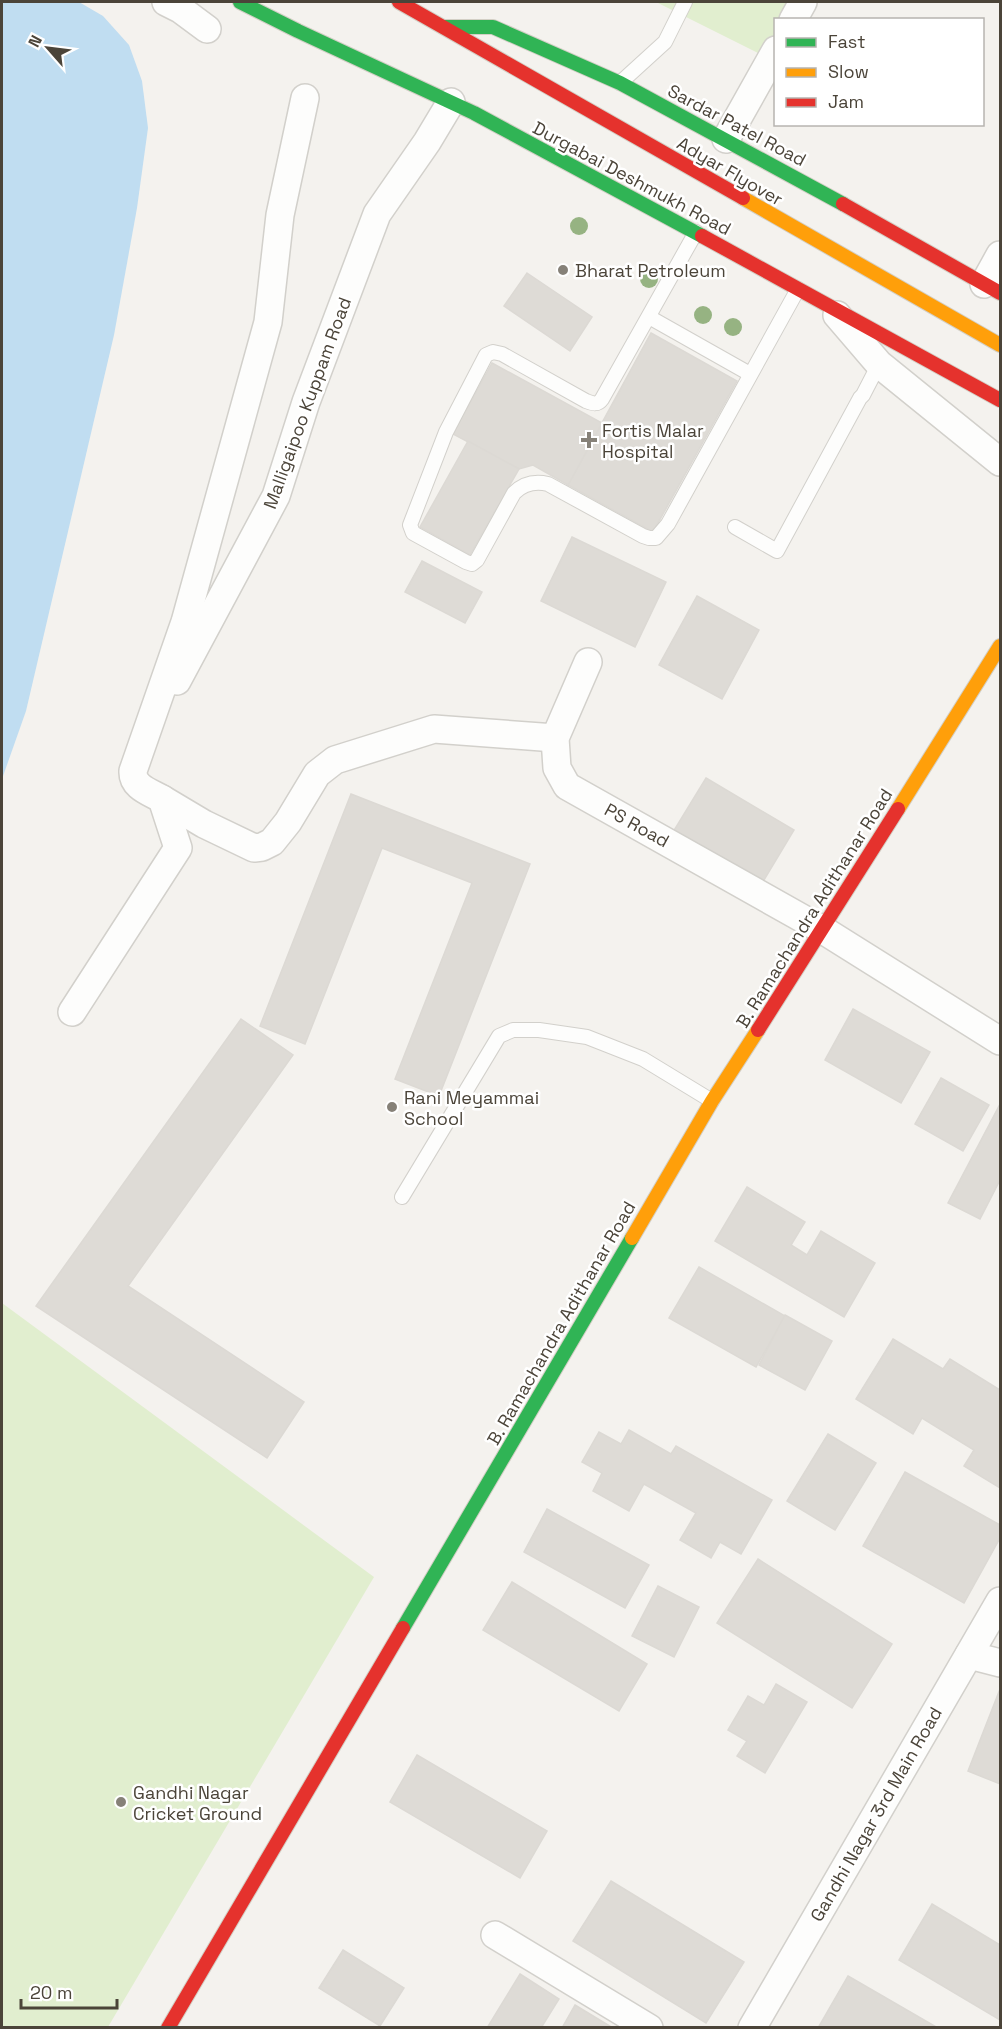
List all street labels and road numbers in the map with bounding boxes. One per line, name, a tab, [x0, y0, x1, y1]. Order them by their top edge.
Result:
street label: Sardar Patel Road	[664, 79, 810, 171]
street label: Durgabai Deshmukh Road	[529, 116, 735, 240]
street label: Adyar Flyover	[673, 131, 787, 211]
street label: Malligaipoo Kuppam Road	[258, 294, 356, 512]
street label: B. Ramachandra Adithanar Road	[731, 784, 897, 1032]
street label: PS Road	[601, 798, 673, 852]
street label: B. Ramachandra Adithanar Road	[482, 1197, 640, 1449]
street label: Gandhi Nagar 3rd Main Road	[805, 1703, 947, 1925]

